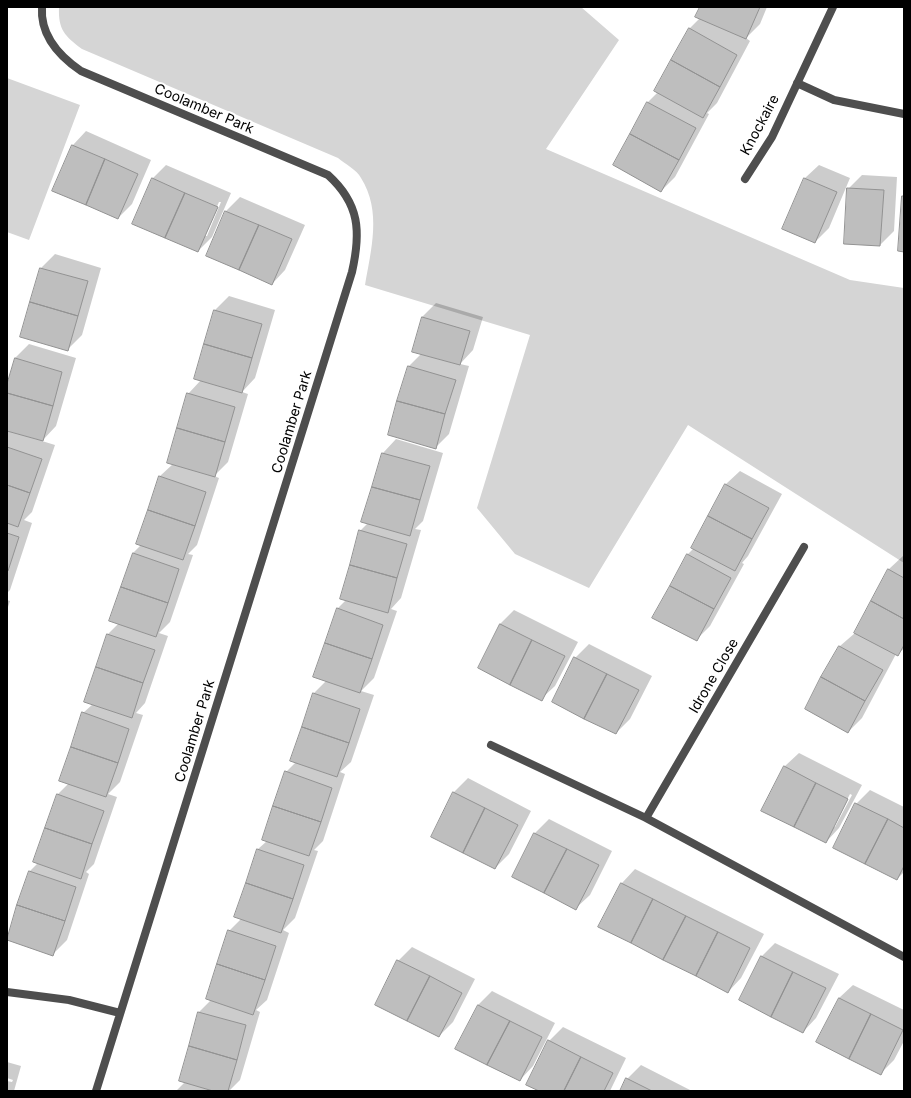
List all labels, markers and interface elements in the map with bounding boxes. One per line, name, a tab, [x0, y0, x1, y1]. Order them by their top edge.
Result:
street label: Coolamber Park	[152, 80, 256, 138]
street label: Knockaire	[737, 92, 783, 158]
street label: Coolamber Park	[268, 369, 316, 475]
street label: Idrone Close	[686, 636, 742, 716]
street label: Coolamber Park	[171, 678, 219, 784]

